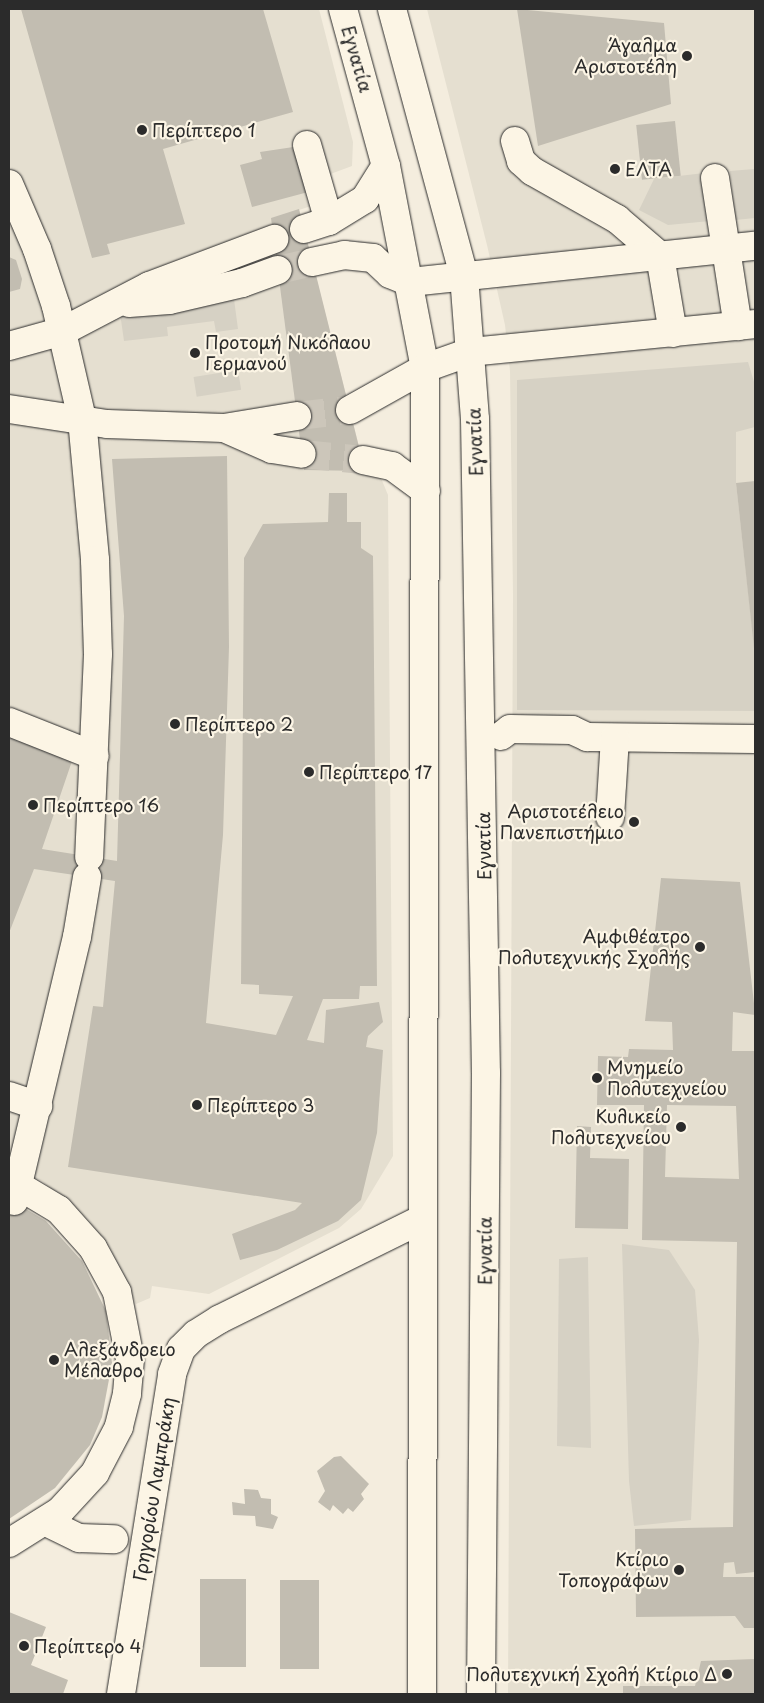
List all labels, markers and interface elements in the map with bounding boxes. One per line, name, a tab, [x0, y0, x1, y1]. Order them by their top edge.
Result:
street label: Εγνατία	[337, 23, 377, 95]
place label: Άγαλμα Αριστοτέλη	[574, 35, 677, 78]
marker: Άγαλμα Αριστοτέλη	[681, 50, 693, 62]
place label: Περίπτερο 1	[152, 119, 257, 141]
marker: Περίπτερο 1	[136, 124, 148, 136]
place label: ΕΛΤΑ	[625, 158, 672, 180]
marker: ΕΛΤΑ	[609, 163, 621, 175]
place label: Προτομή Νικόλαου Γερμανού	[205, 332, 372, 374]
marker: Προτομή Νικόλαου Γερμανού	[189, 347, 201, 359]
street label: Εγνατία	[463, 407, 487, 477]
place label: Περίπτερο 2	[185, 713, 294, 735]
marker: Περίπτερο 2	[169, 718, 181, 730]
place label: Περίπτερο 17	[319, 761, 433, 783]
marker: Περίπτερο 17	[303, 766, 315, 778]
place label: Περίπτερο 16	[43, 794, 160, 816]
marker: Περίπτερο 16	[27, 799, 39, 811]
place label: Αριστοτέλειο Πανεπιστήμιο	[500, 801, 624, 844]
street label: Εγνατία	[473, 812, 495, 880]
marker: Αριστοτέλειο Πανεπιστήμιο	[628, 816, 640, 828]
place label: Αμφιθέατρο Πολυτεχνικής Σχολής	[497, 926, 690, 969]
marker: Αμφιθέατρο Πολυτεχνικής Σχολής	[694, 941, 706, 953]
place label: Μνημείο Πολυτεχνείου	[607, 1057, 727, 1100]
marker: Μνημείο Πολυτεχνείου	[591, 1072, 603, 1084]
place label: Περίπτερο 3	[207, 1094, 316, 1116]
marker: Περίπτερο 3	[191, 1099, 203, 1111]
place label: Κυλικείο Πολυτεχνείου	[551, 1106, 671, 1148]
marker: Κυλικείο Πολυτεχνείου	[675, 1121, 687, 1133]
street label: Εγνατία	[474, 1217, 496, 1285]
place label: Αλεξάνδρειο Μέλαθρο	[64, 1339, 176, 1382]
marker: Αλεξάνδρειο Μέλαθρο	[48, 1354, 60, 1366]
street label: Γρηγορίου Λαμπράκη	[129, 1396, 179, 1582]
place label: Κτίριο Τοπογράφων	[558, 1549, 669, 1592]
marker: Κτίριο Τοπογράφων	[673, 1564, 685, 1576]
place label: Περίπτερο 4	[34, 1635, 143, 1657]
marker: Περίπτερο 4	[18, 1640, 30, 1652]
place label: Πολυτεχνική Σχολή Κτίριο Δ	[465, 1663, 717, 1685]
marker: Πολυτεχνική Σχολή Κτίριο Δ	[721, 1668, 733, 1680]

